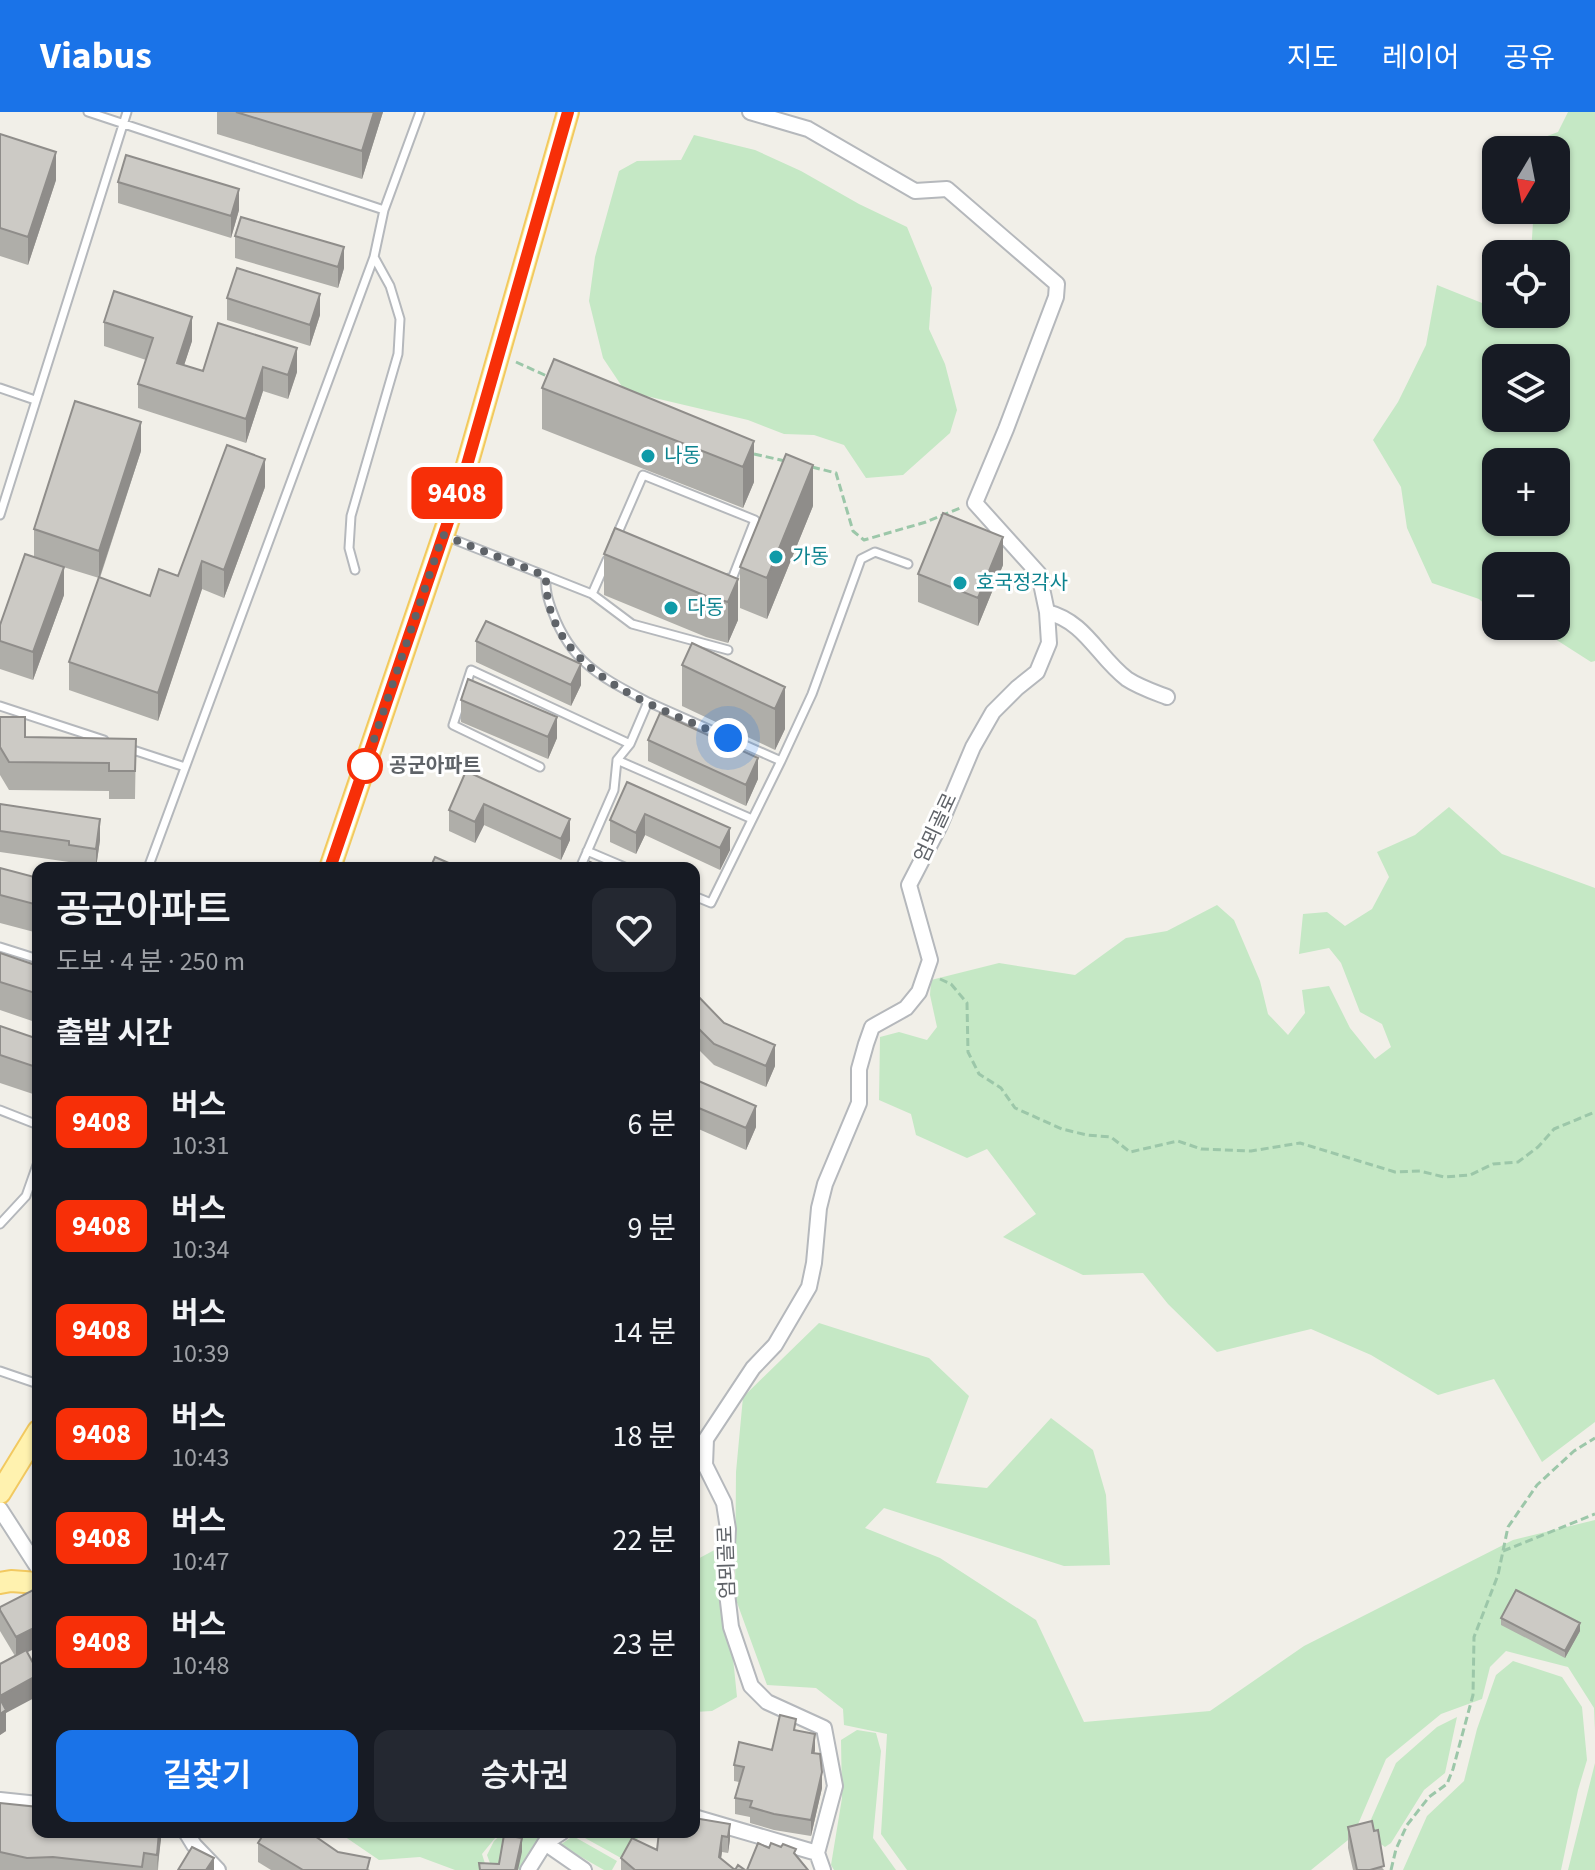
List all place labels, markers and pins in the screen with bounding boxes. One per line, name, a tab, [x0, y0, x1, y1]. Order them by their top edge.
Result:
place label: 나동	[664, 442, 701, 470]
marker: 나동	[639, 447, 657, 465]
place label: 가동	[792, 543, 829, 571]
marker: 가동	[767, 548, 785, 566]
place label: 호국정각사	[976, 569, 1068, 597]
marker: 호국정각사	[951, 574, 969, 592]
place label: 다동	[687, 594, 724, 622]
marker: 다동	[662, 599, 680, 617]
marker: 공군아파트	[348, 749, 382, 783]
place label: 공군아파트	[389, 752, 481, 780]

